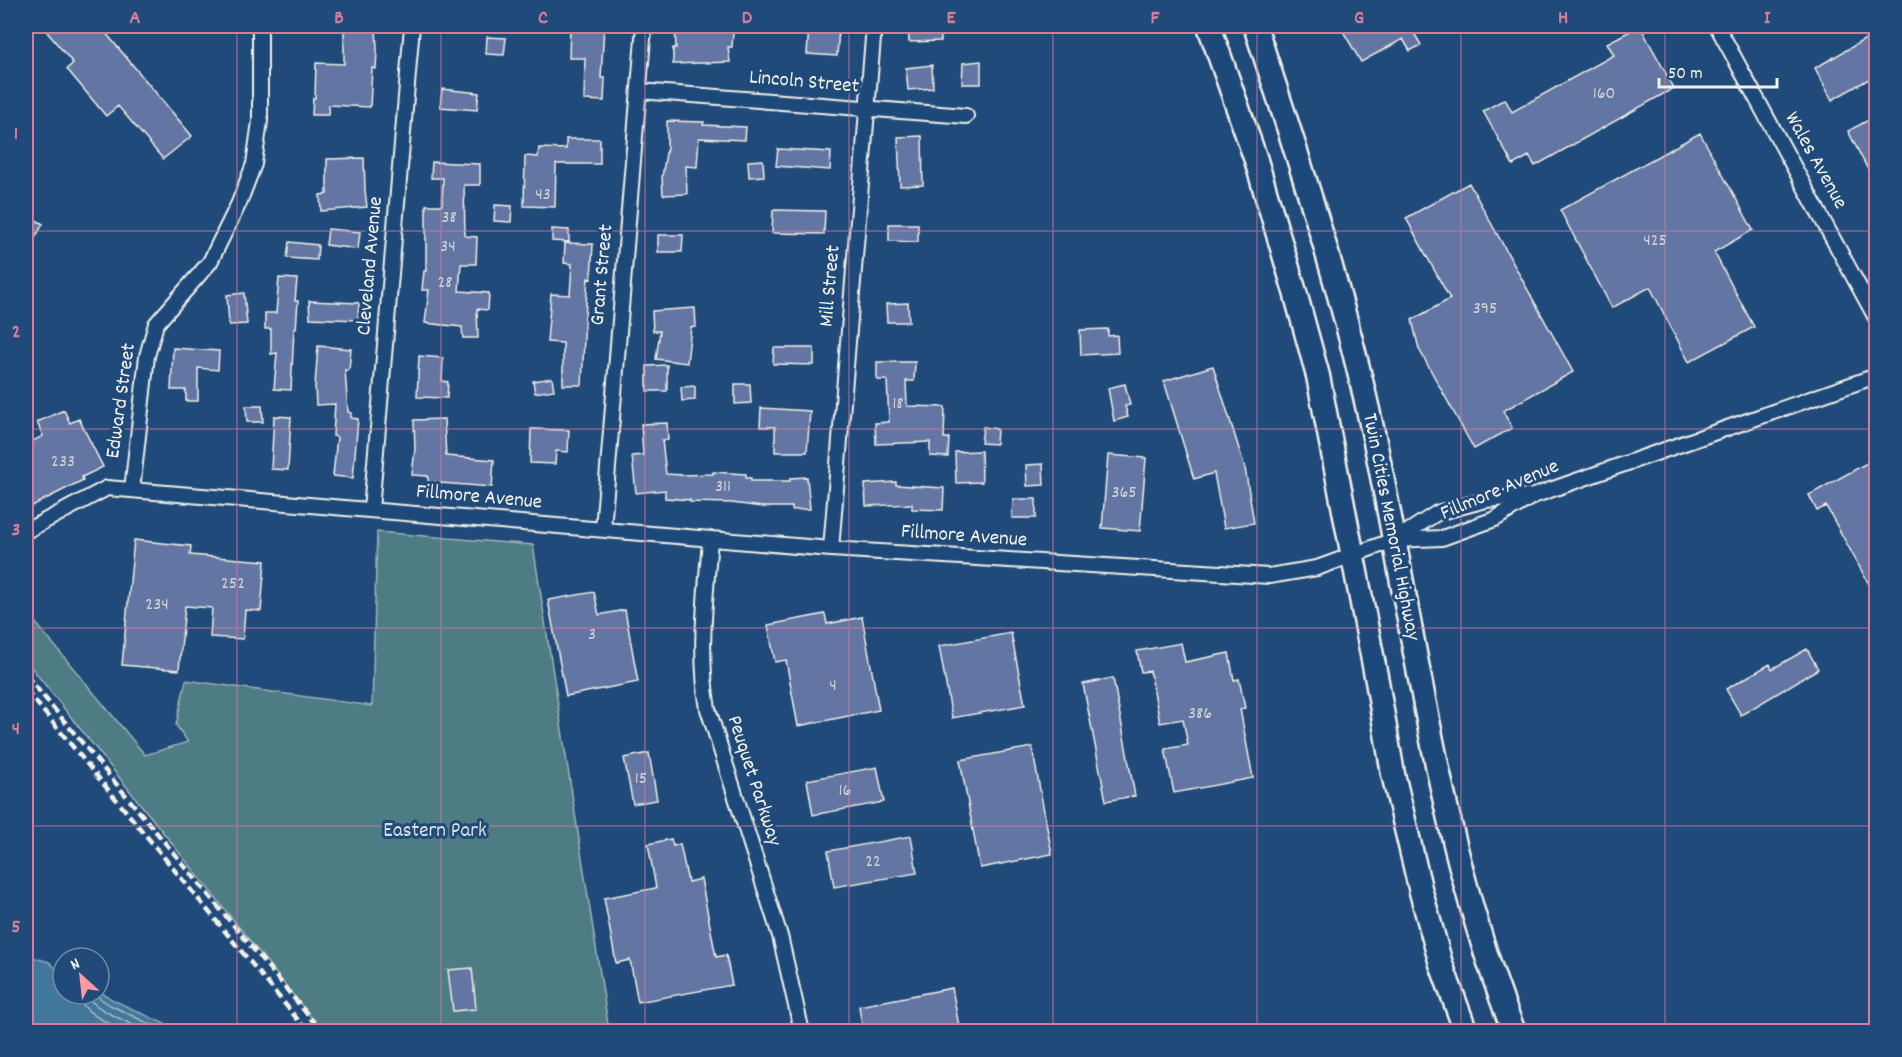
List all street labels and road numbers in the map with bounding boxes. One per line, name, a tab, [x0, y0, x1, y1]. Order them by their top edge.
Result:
street label: Lincoln Street	[748, 63, 861, 103]
street label: Wales Avenue	[1776, 107, 1854, 215]
street label: Cleveland Avenue	[350, 195, 392, 337]
street label: Grant Street	[584, 223, 622, 327]
street label: Mill Street	[812, 244, 850, 328]
street label: Edward Street	[99, 341, 145, 461]
street label: Twin Cities Memorial Highway	[1353, 411, 1427, 644]
street label: Fillmore Avenue	[1436, 453, 1564, 529]
street label: Fillmore Avenue	[415, 478, 543, 518]
street label: Fillmore Avenue	[900, 518, 1028, 556]
street label: Peuquet Parkway	[718, 712, 788, 851]

